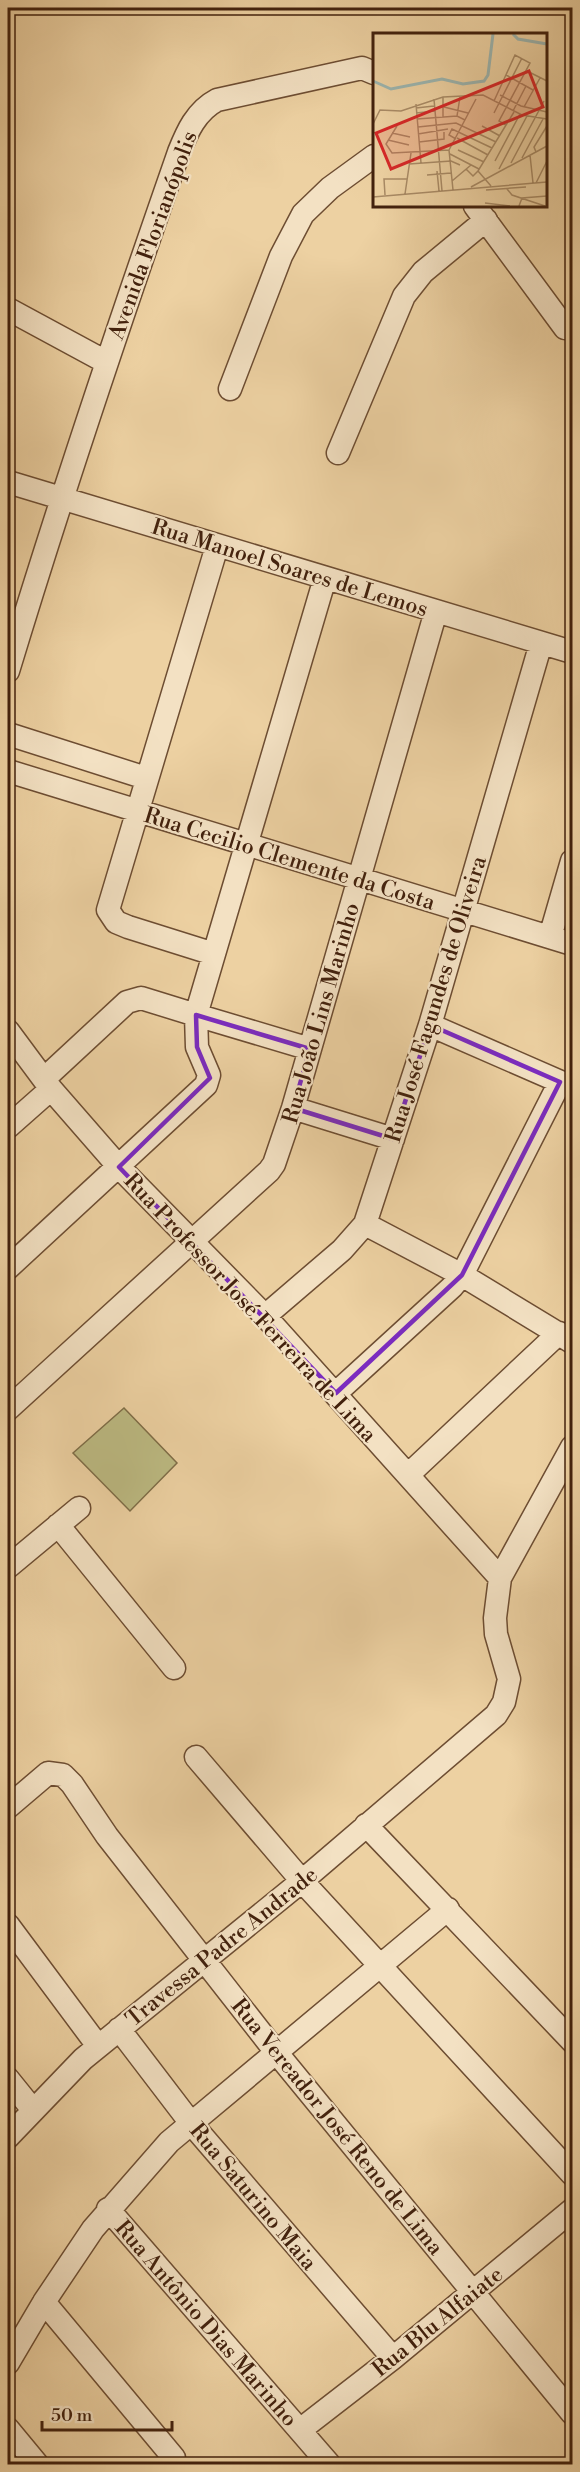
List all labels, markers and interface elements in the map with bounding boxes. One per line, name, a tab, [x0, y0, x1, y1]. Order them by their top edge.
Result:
inset map	[373, 33, 547, 207]
street label: Avenida Florianópolis	[103, 128, 204, 344]
street label: Rua Manoel Soares de Lemos	[148, 514, 431, 623]
street label: Rua Cecilio Clemente da Costa	[141, 802, 439, 917]
street label: Rua José Fagundes de Oliveira	[380, 852, 493, 1146]
street label: Rua João Lins Marinho	[277, 900, 366, 1127]
street label: Rua Professor José Ferreira de Lima	[118, 1168, 383, 1449]
street label: Travessa Padre Andrade	[121, 1861, 323, 2033]
street label: Rua Vereador José Reno de Lima	[225, 1993, 449, 2261]
street label: Rua Saturino Maia	[183, 2118, 323, 2277]
street label: Rua Antônio Dias Marinho	[109, 2215, 303, 2433]
street label: Rua Blu Alfaiate	[367, 2261, 509, 2383]
scale bar	[42, 2394, 172, 2432]
text: 50 m	[51, 2404, 93, 2427]

